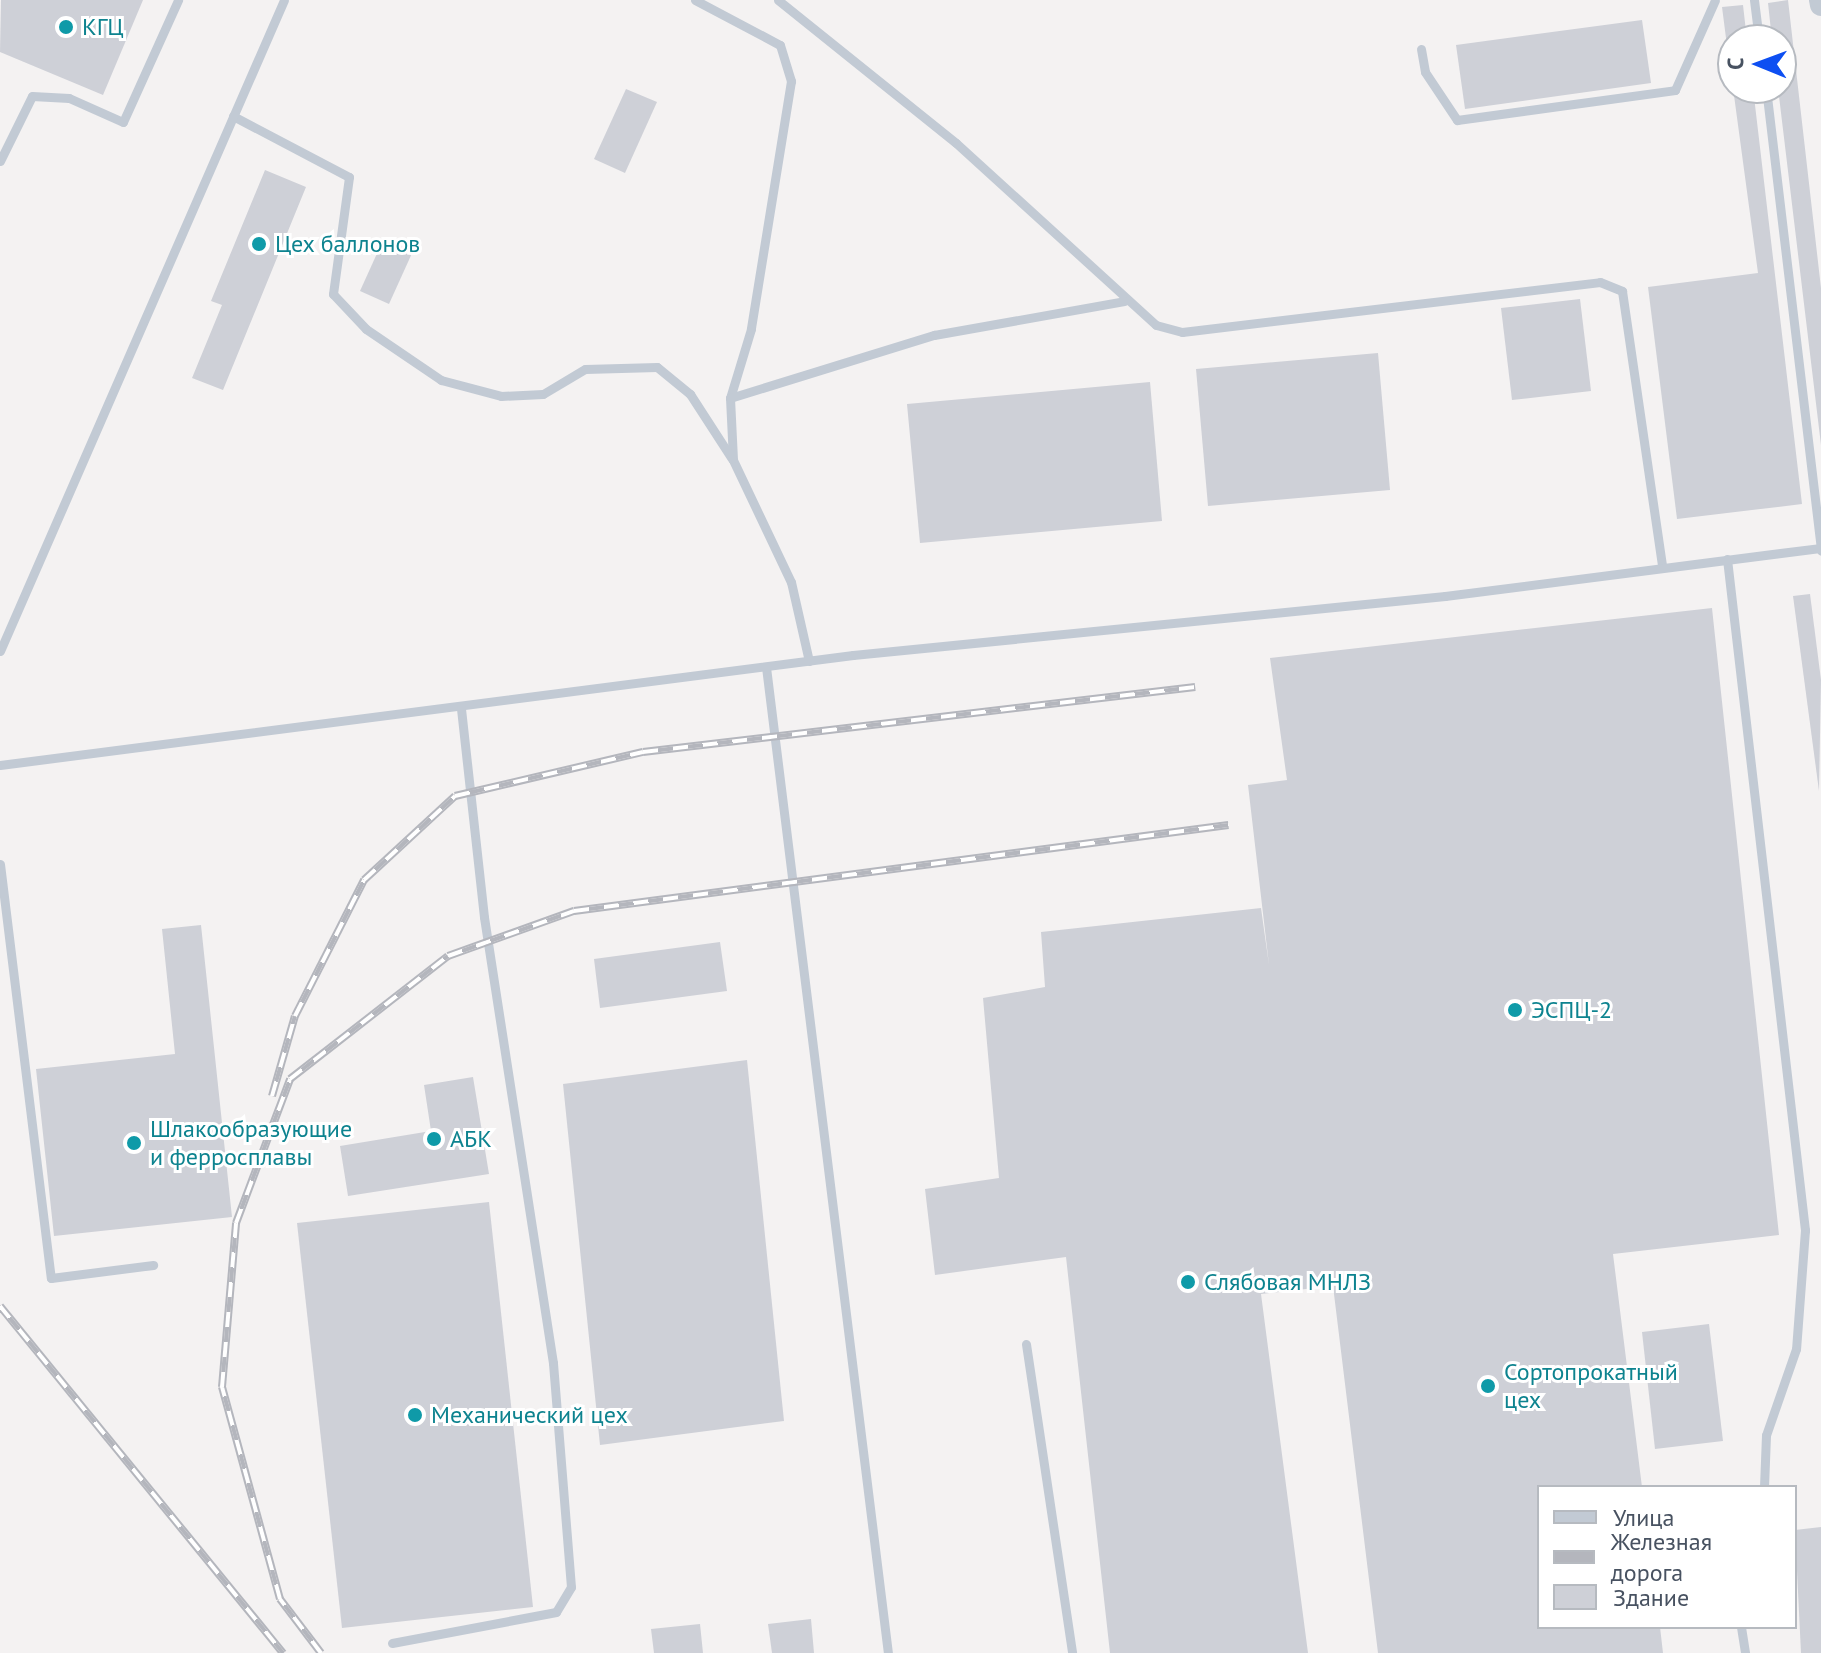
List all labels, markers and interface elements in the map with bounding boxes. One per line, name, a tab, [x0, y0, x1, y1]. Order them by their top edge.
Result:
place label: КГЦ	[82, 13, 124, 41]
marker: КГЦ	[57, 18, 75, 36]
north arrow	[1717, 24, 1797, 104]
text: С	[1721, 57, 1749, 70]
place label: Цех баллонов	[275, 230, 421, 258]
marker: Цех баллонов	[250, 235, 268, 253]
place label: ЭСПЦ-2	[1531, 996, 1612, 1024]
marker: ЭСПЦ-2	[1506, 1001, 1524, 1019]
place label: Шлакообразующие и ферросплавы	[150, 1115, 352, 1171]
place label: АБК	[450, 1125, 492, 1153]
marker: АБК	[425, 1130, 443, 1148]
marker: Шлакообразующие и ферросплавы	[125, 1134, 143, 1152]
place label: Слябовая МНЛЗ	[1204, 1268, 1371, 1296]
marker: Слябовая МНЛЗ	[1179, 1273, 1197, 1291]
place label: Сортопрокатный цех	[1504, 1358, 1678, 1414]
marker: Сортопрокатный цех	[1479, 1377, 1497, 1395]
place label: Механический цех	[431, 1401, 628, 1429]
marker: Механический цех	[406, 1406, 424, 1424]
legend	[1537, 1485, 1797, 1629]
text: Улица	[1613, 1502, 1674, 1533]
text: Железная дорога	[1611, 1526, 1712, 1588]
text: Здание	[1613, 1582, 1689, 1613]

